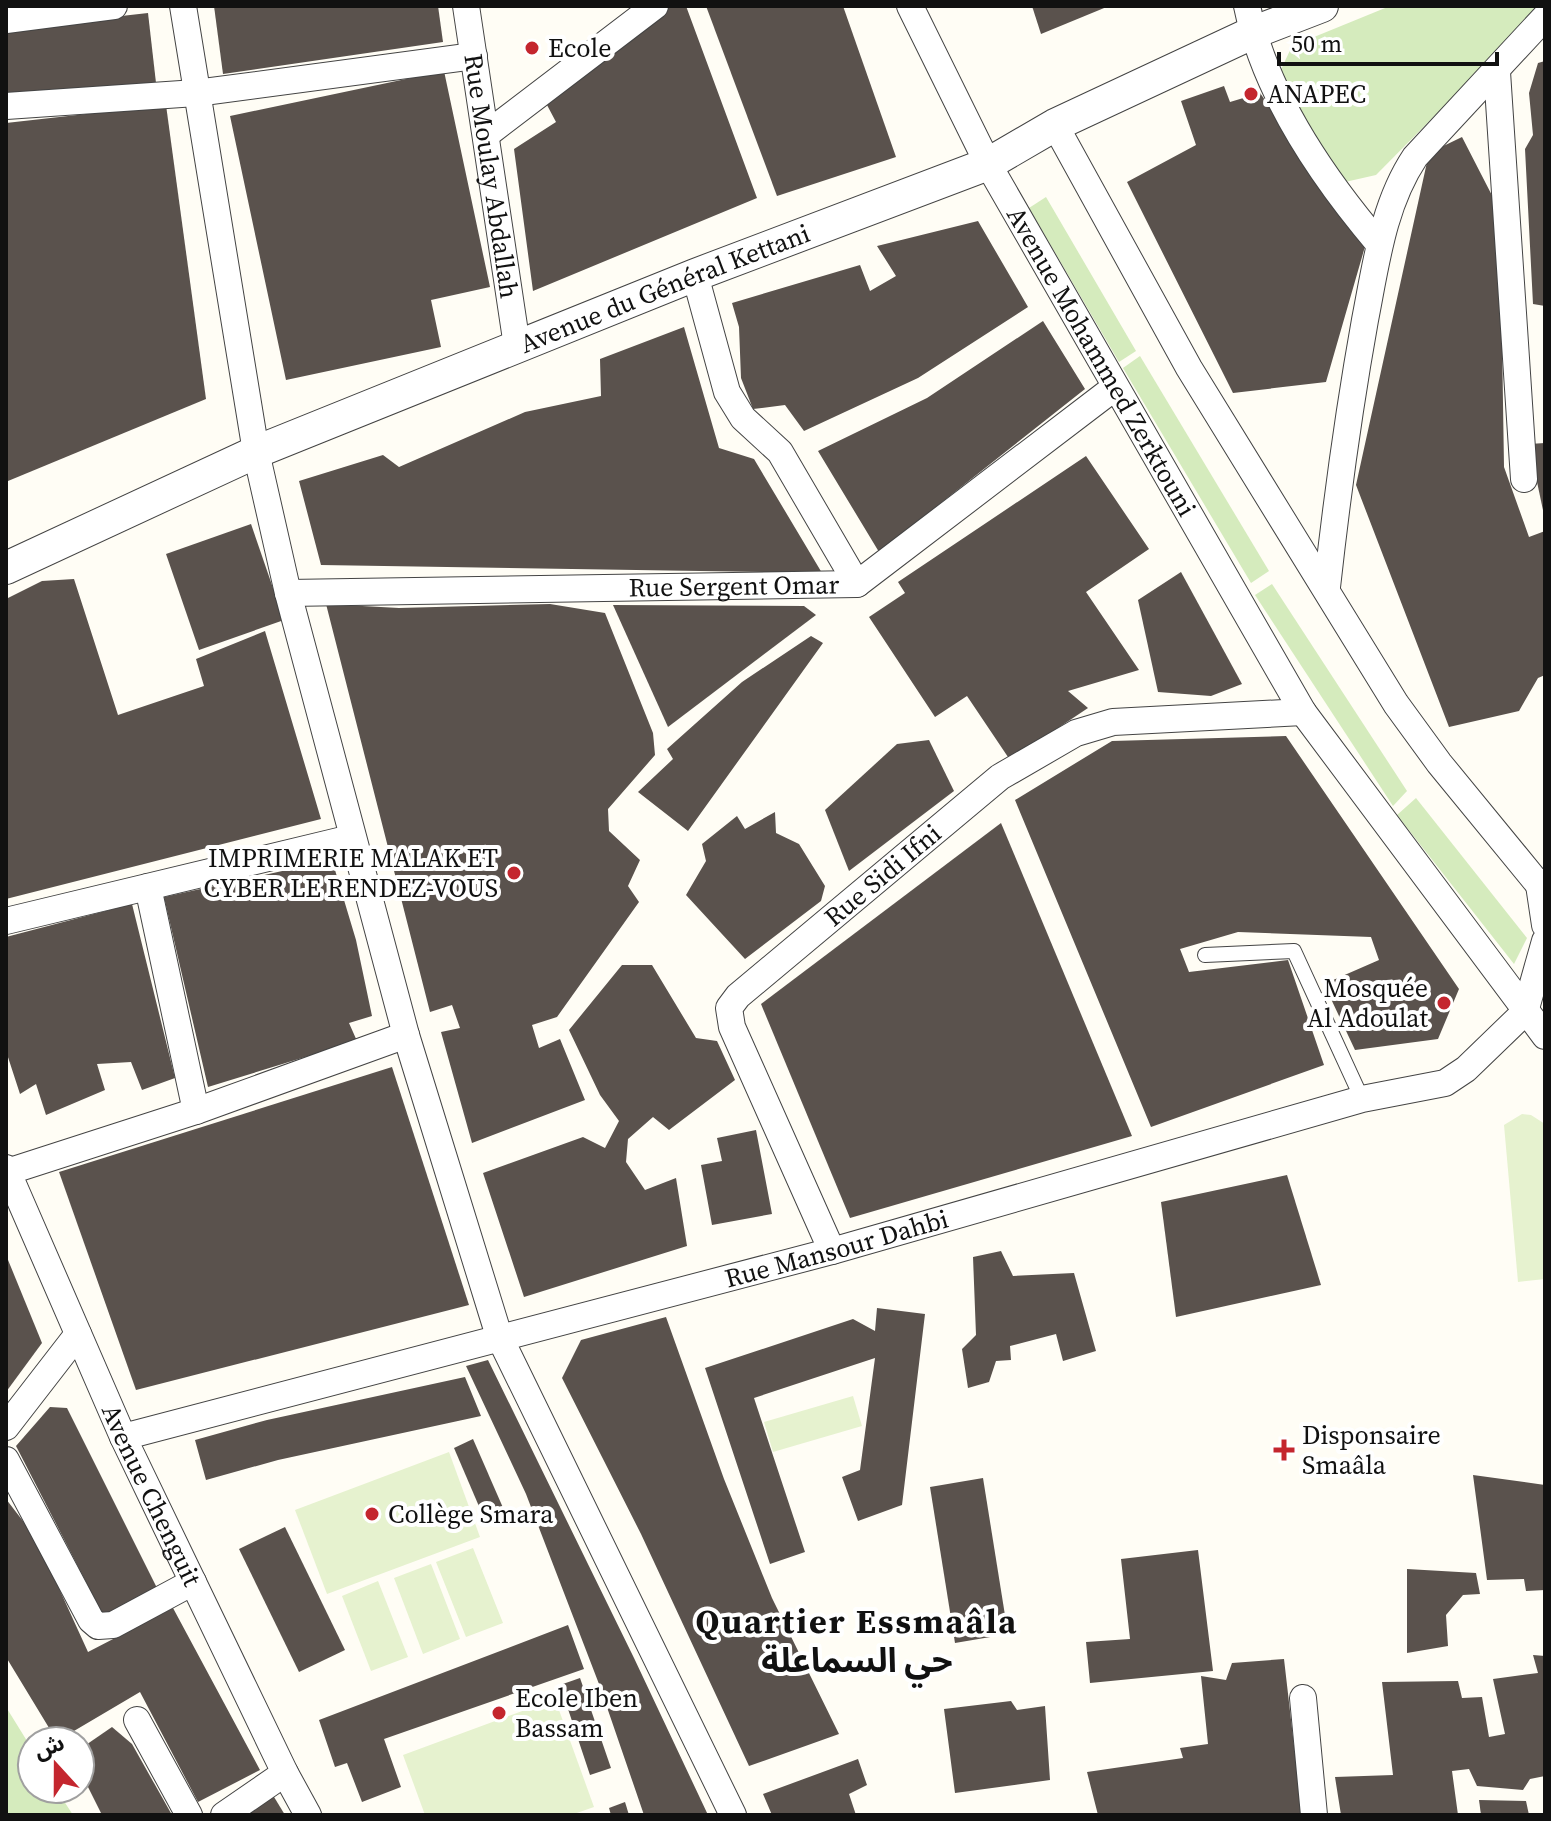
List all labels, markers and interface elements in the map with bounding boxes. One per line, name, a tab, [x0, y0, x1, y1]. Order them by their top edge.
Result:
scale bar	[1279, 16, 1497, 66]
text: 50 m	[1291, 27, 1342, 60]
place label: Ecole	[548, 30, 611, 66]
marker: Ecole	[523, 39, 541, 57]
street label: Rue Moulay Abdallah	[455, 51, 528, 301]
place label: ANAPEC	[1267, 76, 1366, 112]
marker: ANAPEC	[1242, 85, 1260, 103]
street label: Avenue Mohammed Zerktouni	[998, 200, 1205, 523]
street label: Avenue du Général Kettani	[514, 215, 815, 362]
street label: Rue Sergent Omar	[628, 566, 840, 606]
street label: Rue Sidi Ifni	[816, 816, 949, 935]
place label: IMPRIMERIE MALAK ET CYBER LE RENDEZ-VOUS	[203, 840, 498, 906]
marker: IMPRIMERIE MALAK ET CYBER LE RENDEZ-VOUS	[505, 864, 523, 882]
place label: Mosquée Al Adoulat	[1307, 970, 1429, 1036]
marker: Mosquée Al Adoulat	[1435, 994, 1453, 1012]
street label: Rue Mansour Dahbi	[721, 1201, 952, 1296]
street label: Avenue Chenguit	[93, 1399, 210, 1592]
place label: Disponsaire Smaâla	[1302, 1417, 1441, 1483]
marker: Disponsaire Smaâla	[1273, 1439, 1295, 1461]
place label: Collège Smara	[388, 1496, 554, 1532]
marker: Collège Smara	[363, 1505, 381, 1523]
district label: Quartier Essmaâla حي السماعلة	[696, 1598, 1018, 1688]
place label: Ecole Iben Bassam	[515, 1680, 638, 1746]
marker: Ecole Iben Bassam	[490, 1704, 508, 1722]
north arrow	[16, 1725, 96, 1805]
text: ش	[29, 1727, 68, 1766]

